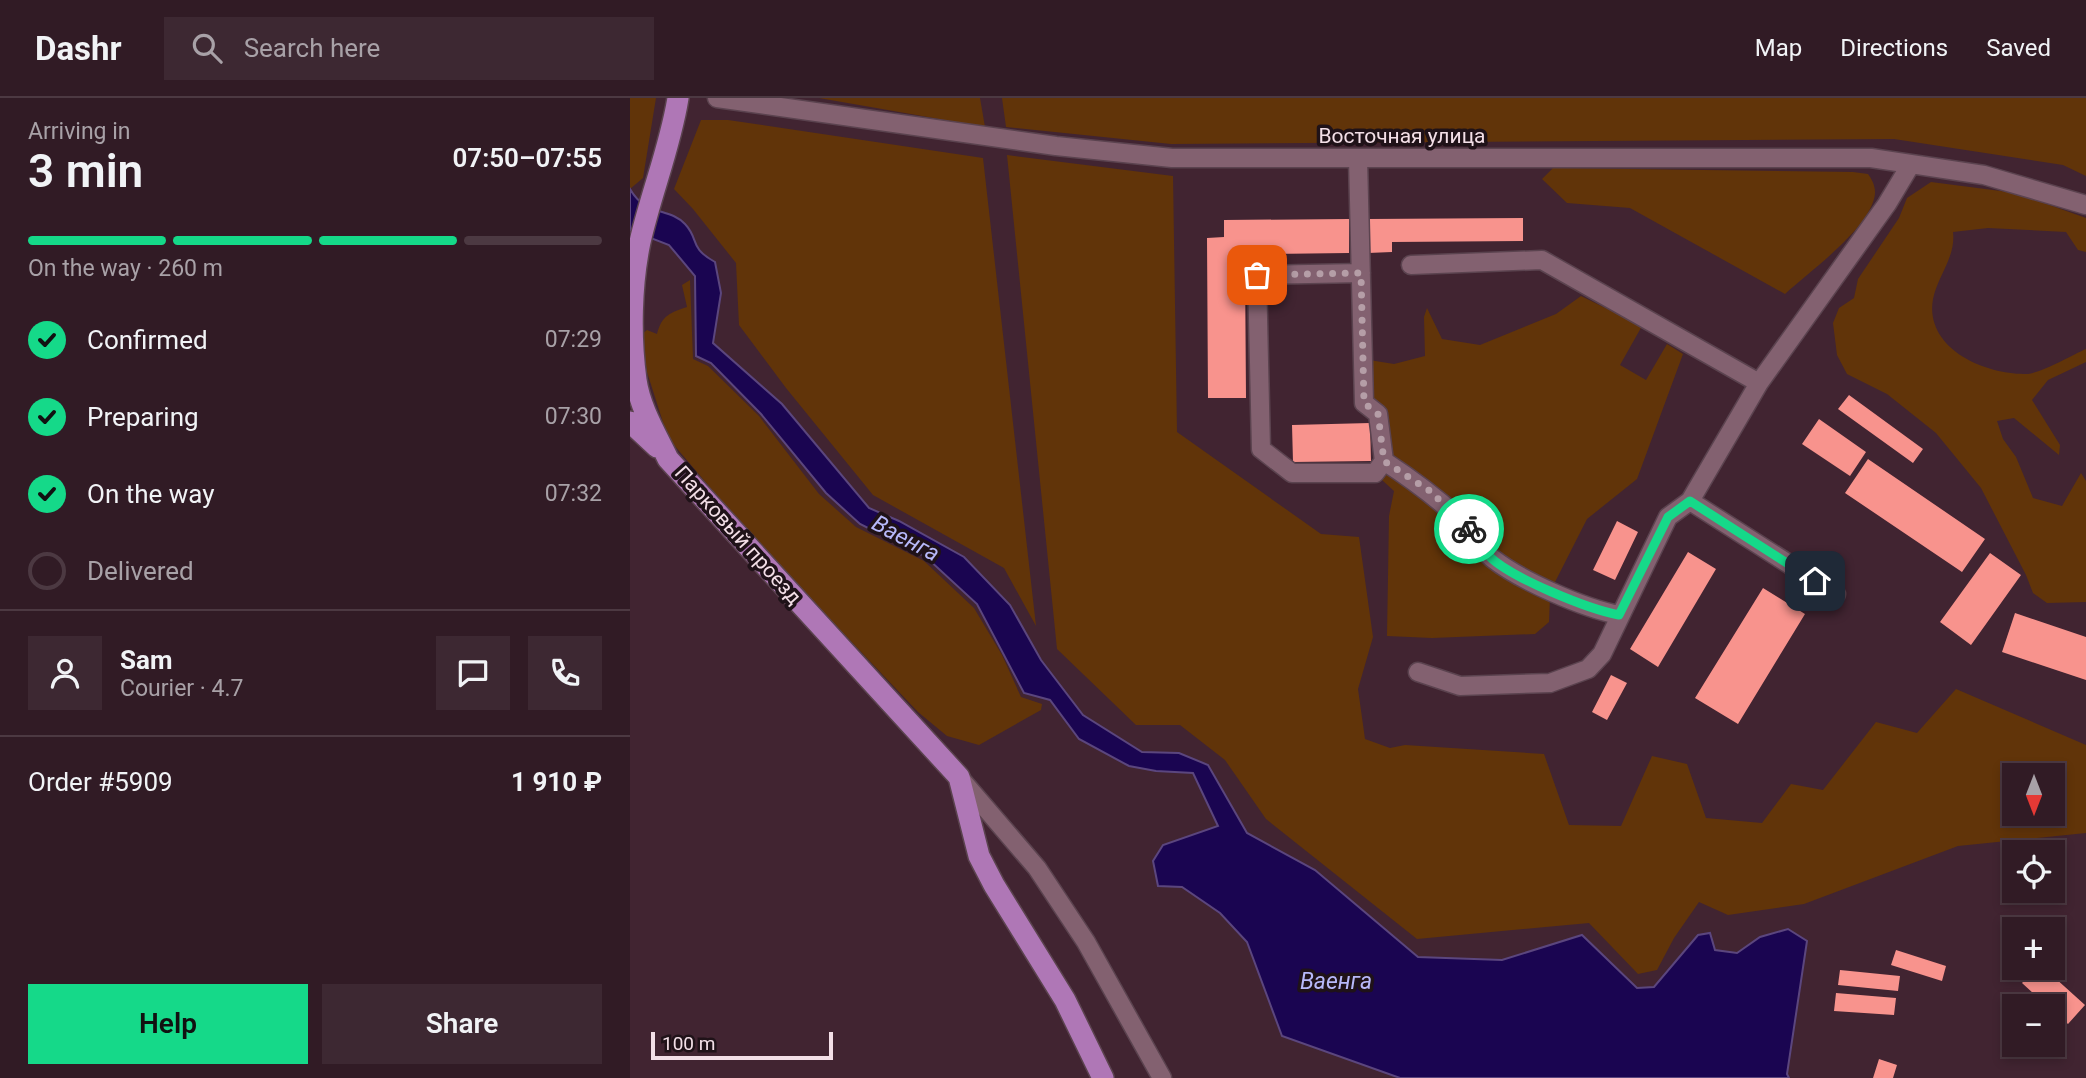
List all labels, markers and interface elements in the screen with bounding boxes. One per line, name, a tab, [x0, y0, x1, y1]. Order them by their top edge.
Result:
search box	[164, 17, 654, 80]
text: Dashr	[35, 29, 122, 68]
icon: search	[188, 29, 226, 67]
text: Search here	[244, 33, 380, 63]
text: Map	[1755, 34, 1802, 62]
text: Directions	[1840, 34, 1948, 62]
text: Saved	[1986, 34, 2051, 62]
text: Arriving in	[28, 118, 131, 145]
street label: Восточная улица	[1318, 124, 1486, 148]
text: 07:50–07:55	[452, 143, 602, 173]
text: 3 min	[28, 144, 143, 198]
pin	[1227, 245, 1287, 305]
text: On the way · 260 m	[28, 255, 223, 282]
icon: bag	[1238, 256, 1276, 294]
icon: check	[28, 321, 66, 359]
text: Confirmed	[87, 325, 208, 355]
text: 07:29	[545, 326, 602, 353]
icon: check	[28, 398, 66, 436]
text: Preparing	[87, 402, 199, 432]
text: 07:30	[545, 403, 602, 430]
street label: Парковый проезд	[670, 461, 806, 609]
icon: check	[28, 475, 66, 513]
text: On the way	[87, 479, 215, 509]
text: 07:32	[545, 480, 602, 507]
courier	[1434, 494, 1504, 564]
water label: Ваенга	[868, 510, 944, 567]
icon: bike	[1450, 510, 1488, 548]
pin	[1785, 551, 1845, 611]
text: Delivered	[87, 556, 194, 586]
icon: home	[1796, 562, 1834, 600]
button: person	[28, 636, 102, 710]
button: chat	[436, 636, 510, 710]
button: phone	[528, 636, 602, 710]
text: Sam	[120, 645, 172, 675]
text: Courier · 4.7	[120, 675, 243, 702]
north arrow	[2002, 763, 2065, 826]
map controls	[2002, 763, 2065, 1057]
text: Order #5909	[28, 767, 173, 797]
text: 1 910 ₽	[511, 767, 602, 797]
button: locate	[2002, 840, 2065, 903]
button: +	[2002, 917, 2065, 980]
water label: Ваенга	[1300, 968, 1372, 995]
button: Help	[28, 984, 308, 1064]
button: Share	[322, 984, 602, 1064]
button: −	[2002, 994, 2065, 1057]
scale bar	[651, 1029, 833, 1061]
text: 100 m	[662, 1032, 715, 1055]

